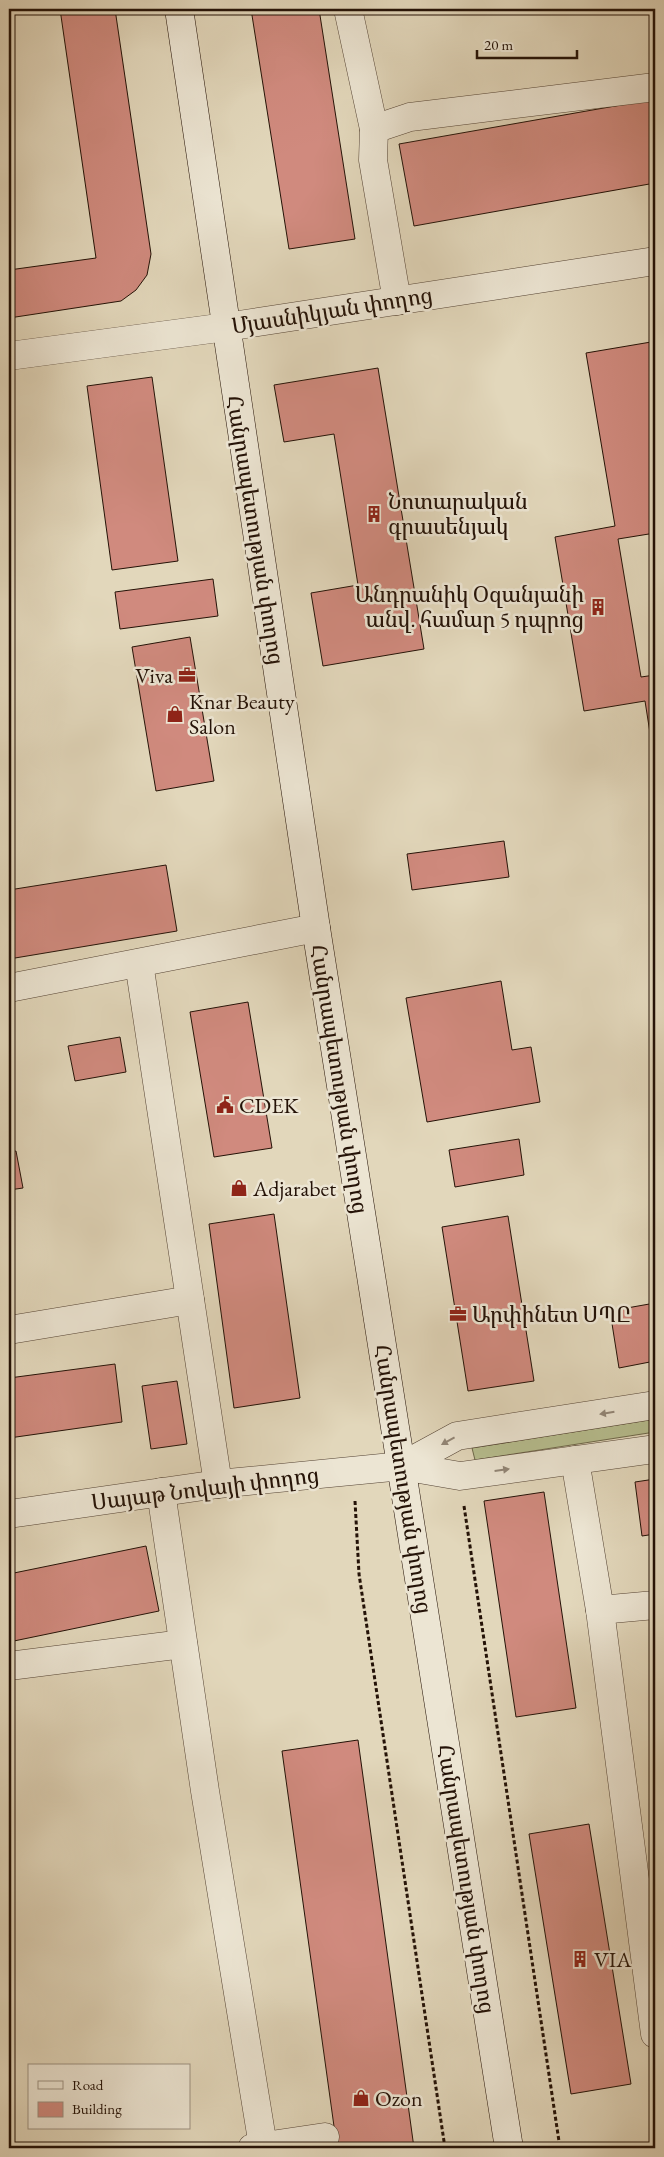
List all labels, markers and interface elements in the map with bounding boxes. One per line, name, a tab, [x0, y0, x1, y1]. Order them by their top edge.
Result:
scale bar	[477, 28, 576, 60]
text: 20 m	[484, 35, 513, 54]
street label: Մյասնիկյան փողոց	[230, 280, 435, 341]
street label: Հանրապետության փողոց	[220, 393, 291, 667]
place label: Նոտարական գրասենյակ	[388, 487, 528, 541]
building icon: Նոտարական գրասենյակ	[364, 504, 384, 524]
place label: Անդրանիկ Օզանյանի անվ․ համար 5 դպրոց	[355, 580, 584, 634]
building icon: Անդրանիկ Օզանյանի անվ․ համար 5 դպրոց	[588, 597, 608, 617]
place label: Viva	[135, 661, 173, 690]
office icon: Viva	[177, 665, 197, 685]
place label: Knar Beauty Salon	[189, 687, 295, 741]
shop icon: Knar Beauty Salon	[165, 704, 185, 724]
street label: Հանրապետության փողոց	[304, 942, 375, 1216]
place label: CDEK	[239, 1091, 300, 1120]
public building icon: CDEK	[215, 1095, 235, 1115]
place label: Adjarabet	[252, 1174, 336, 1203]
shop icon: Adjarabet	[229, 1178, 249, 1198]
place label: Արփինետ ՍՊԸ	[472, 1300, 631, 1329]
office icon: Արփինետ ՍՊԸ	[448, 1304, 468, 1324]
street label: Հանրապետության փողոց	[368, 1342, 439, 1616]
one-way arrow	[599, 1409, 615, 1417]
one-way arrow	[440, 1437, 455, 1445]
street label: Սայաթ Նովայի փողոց	[90, 1460, 321, 1517]
one-way arrow	[494, 1466, 510, 1474]
street label: Հանրապետության փողոց	[431, 1742, 502, 2016]
place label: VIA	[594, 1945, 632, 1974]
building icon: VIA	[570, 1949, 590, 1969]
legend	[28, 2064, 190, 2130]
text: Road	[72, 2075, 104, 2094]
place label: Ozon	[375, 2084, 423, 2113]
shop icon: Ozon	[351, 2088, 371, 2108]
text: Building	[72, 2099, 122, 2118]

